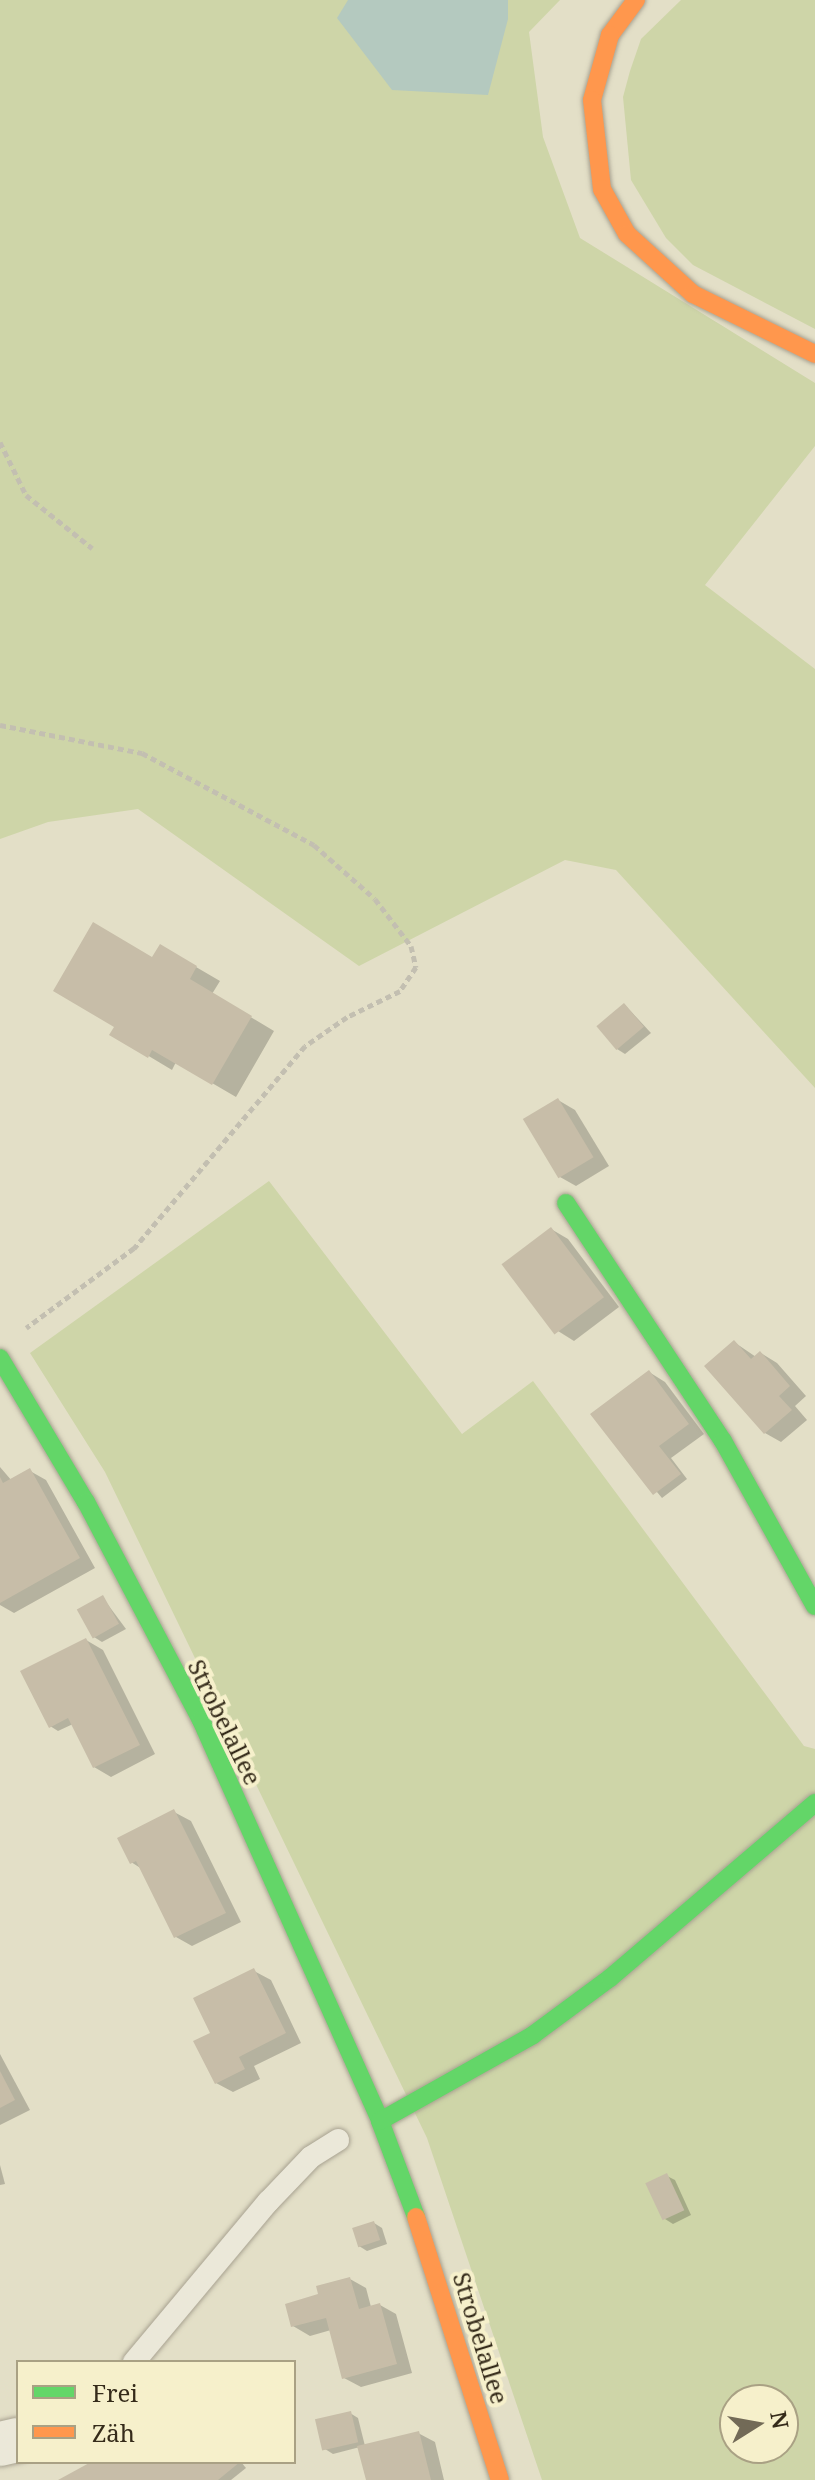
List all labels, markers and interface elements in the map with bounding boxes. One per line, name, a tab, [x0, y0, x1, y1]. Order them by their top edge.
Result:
street label: Strobelallee	[182, 1655, 268, 1789]
street label: Strobelallee	[447, 2269, 515, 2407]
legend	[16, 2360, 296, 2464]
text: Frei	[92, 2376, 138, 2409]
north arrow	[719, 2384, 799, 2464]
text: N	[764, 2408, 797, 2431]
text: Zäh	[92, 2416, 135, 2449]

